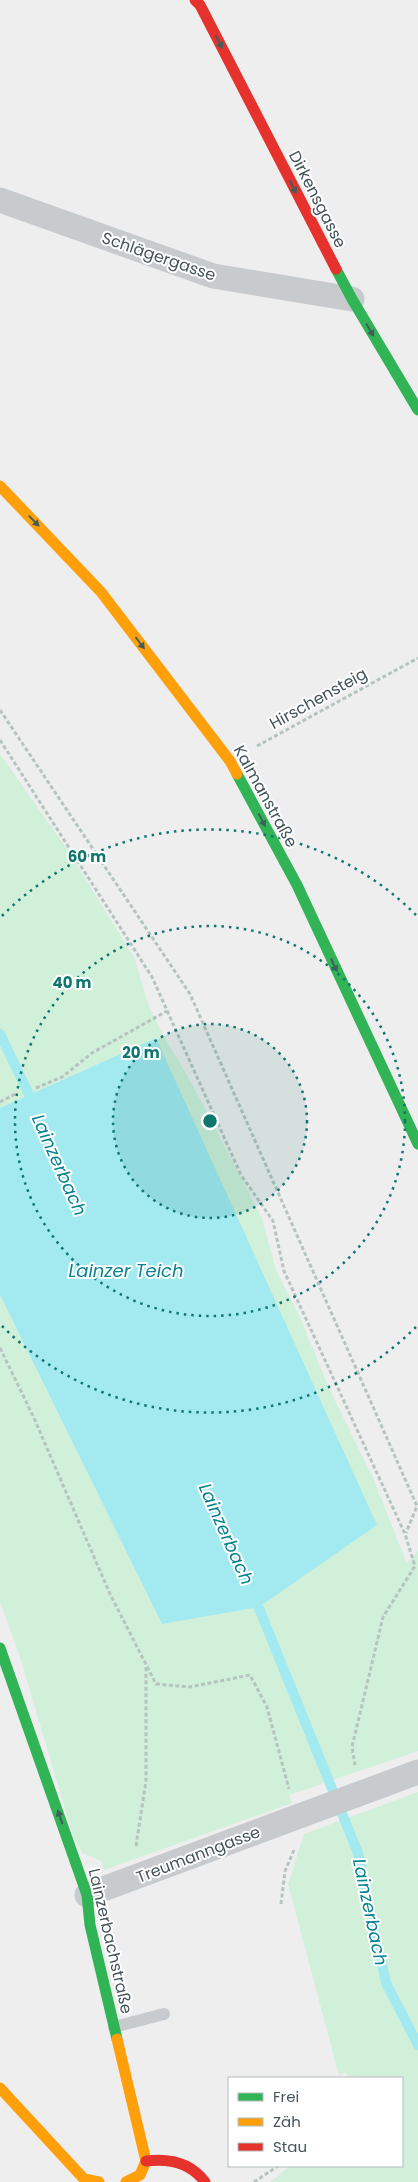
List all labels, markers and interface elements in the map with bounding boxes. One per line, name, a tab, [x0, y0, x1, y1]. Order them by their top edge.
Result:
one-way arrow	[215, 35, 223, 49]
street label: Dirkensgasse	[283, 147, 352, 252]
one-way arrow	[289, 179, 297, 194]
street label: Schlägergasse	[99, 226, 219, 287]
one-way arrow	[366, 323, 375, 336]
one-way arrow	[28, 515, 40, 527]
one-way arrow	[135, 636, 146, 649]
street label: Hirschensteig	[265, 662, 371, 735]
street label: Kalmanstraße	[228, 741, 303, 852]
one-way arrow	[258, 813, 266, 827]
text: 60 m	[68, 846, 106, 867]
one-way arrow	[331, 958, 339, 972]
text: 40 m	[52, 972, 92, 993]
text: 20 m	[122, 1042, 160, 1063]
water label: Lainzerbach	[26, 1110, 93, 1220]
centre of rings	[201, 1112, 219, 1130]
water label: Lainzer Teich	[68, 1258, 184, 1283]
water label: Lainzerbach	[193, 1479, 260, 1589]
one-way arrow	[55, 1810, 63, 1825]
street label: Treumanngasse	[133, 1820, 263, 1889]
water label: Lainzerbach	[347, 1856, 394, 1968]
street label: Lainzerbachstraße	[83, 1866, 138, 2016]
legend	[228, 2077, 403, 2167]
text: Frei	[273, 2086, 299, 2107]
text: Zäh	[273, 2111, 301, 2132]
text: Stau	[273, 2136, 307, 2157]

